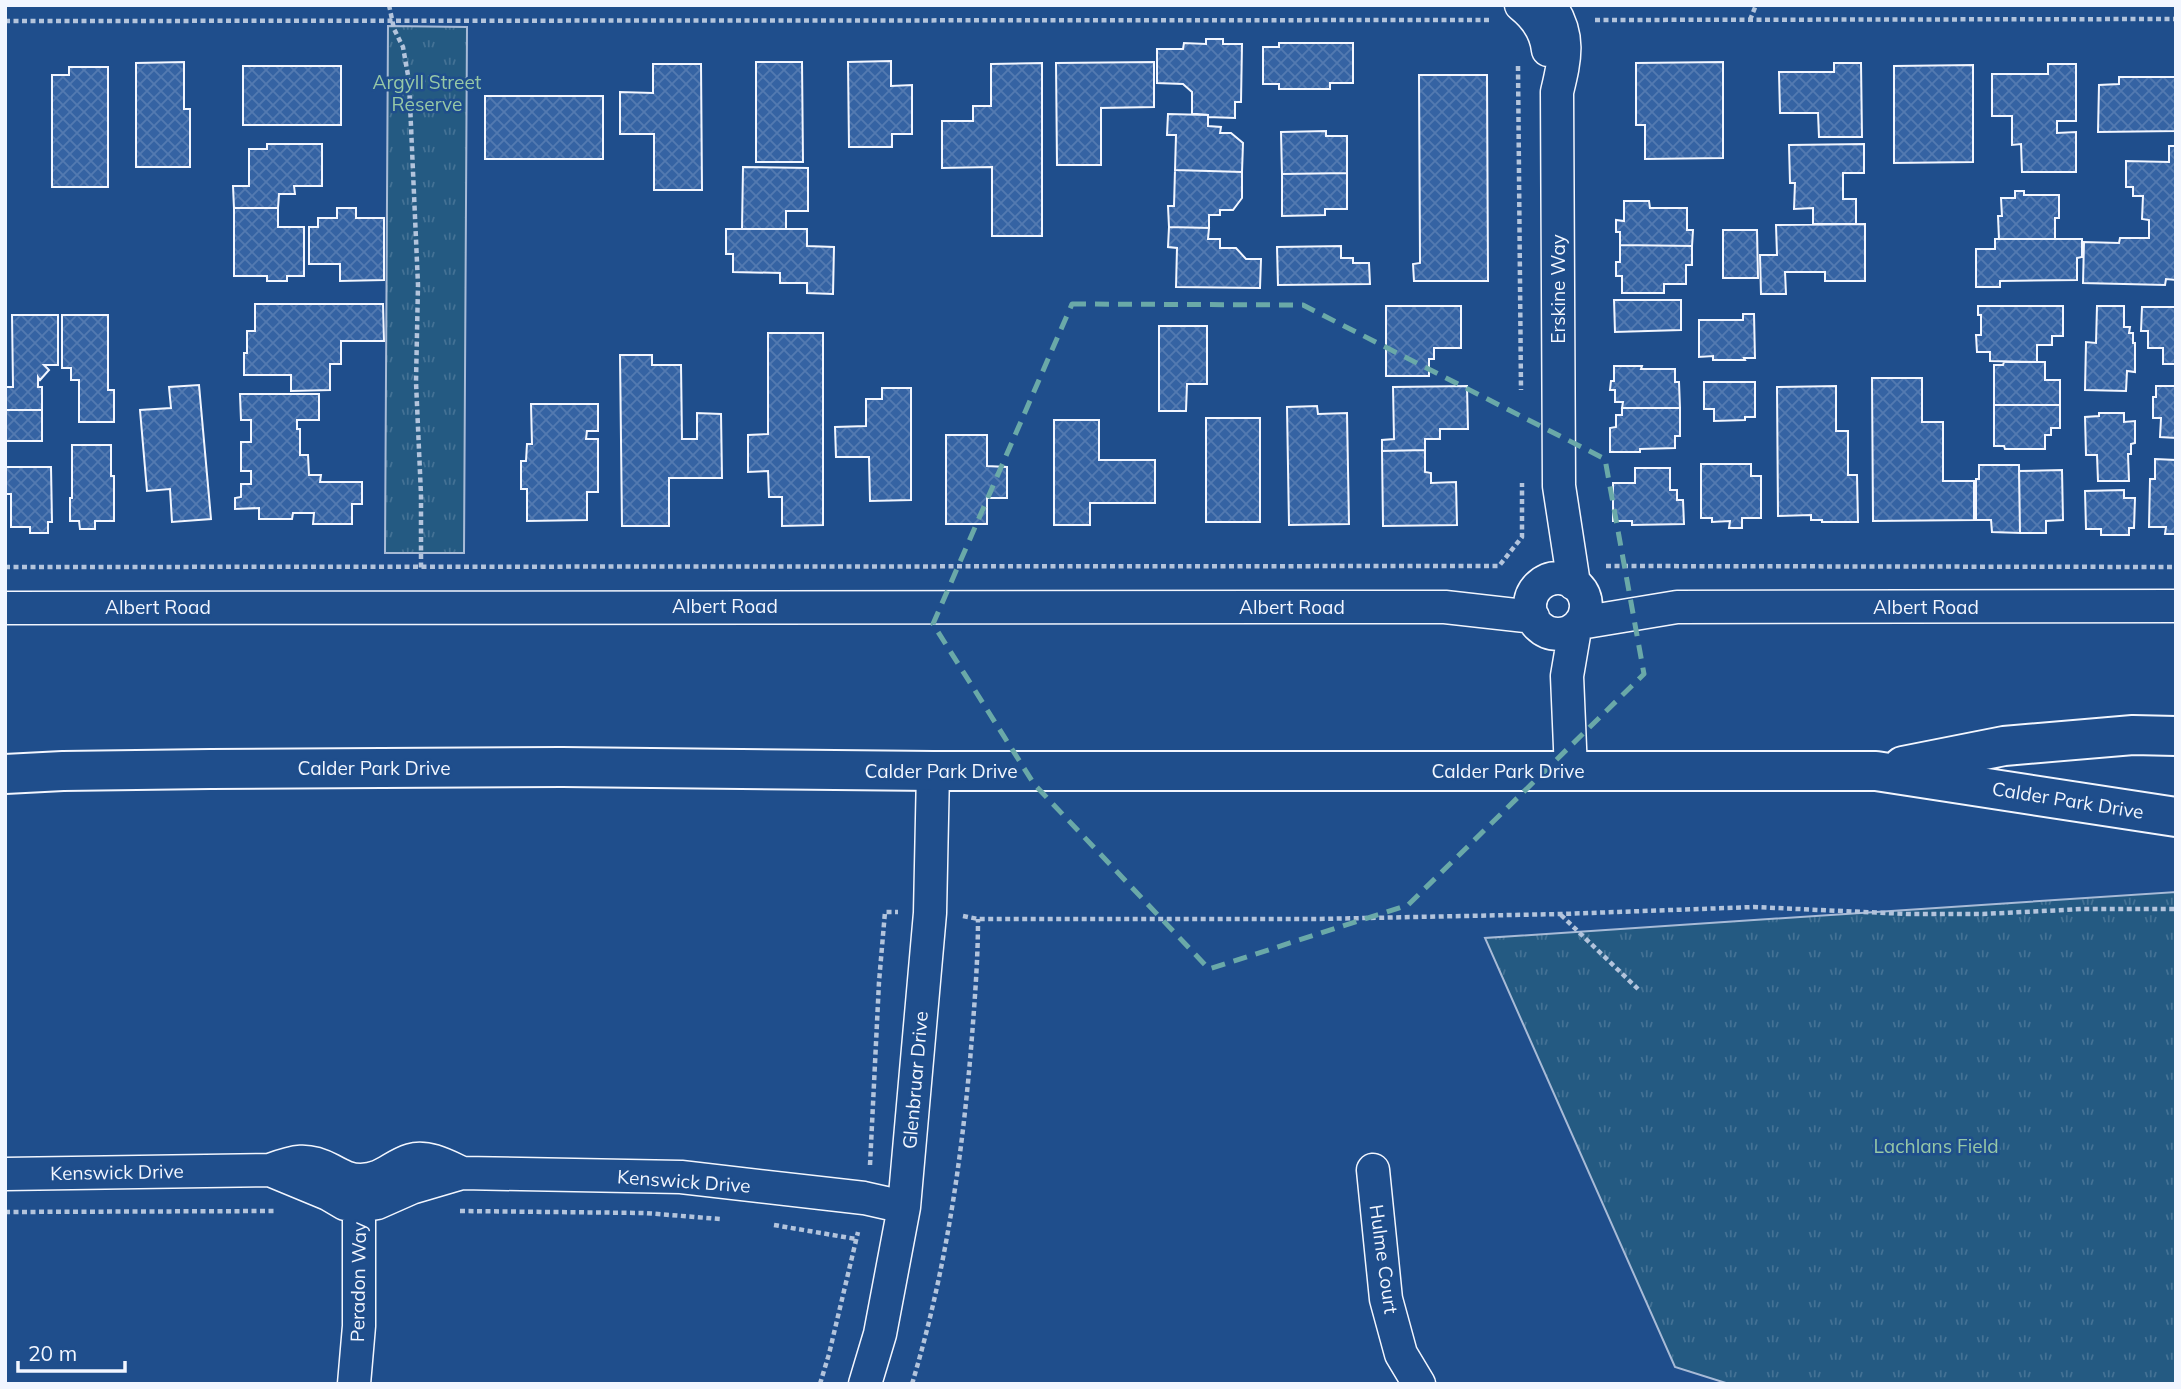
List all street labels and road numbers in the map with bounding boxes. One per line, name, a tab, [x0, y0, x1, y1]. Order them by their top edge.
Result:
street label: Erskine Way	[1546, 234, 1570, 344]
street label: Albert Road	[672, 594, 778, 618]
street label: Albert Road	[105, 595, 211, 619]
street label: Albert Road	[1239, 595, 1345, 619]
street label: Albert Road	[1873, 595, 1979, 619]
street label: Calder Park Drive	[297, 756, 451, 780]
street label: Calder Park Drive	[864, 759, 1018, 783]
street label: Calder Park Drive	[1431, 759, 1585, 783]
street label: Calder Park Drive	[1991, 776, 2145, 824]
street label: Glenbruar Drive	[897, 1010, 933, 1150]
street label: Kenswick Drive	[50, 1159, 184, 1185]
street label: Kenswick Drive	[617, 1164, 751, 1198]
street label: Hulme Court	[1364, 1203, 1404, 1316]
street label: Peradon Way	[345, 1222, 371, 1342]

